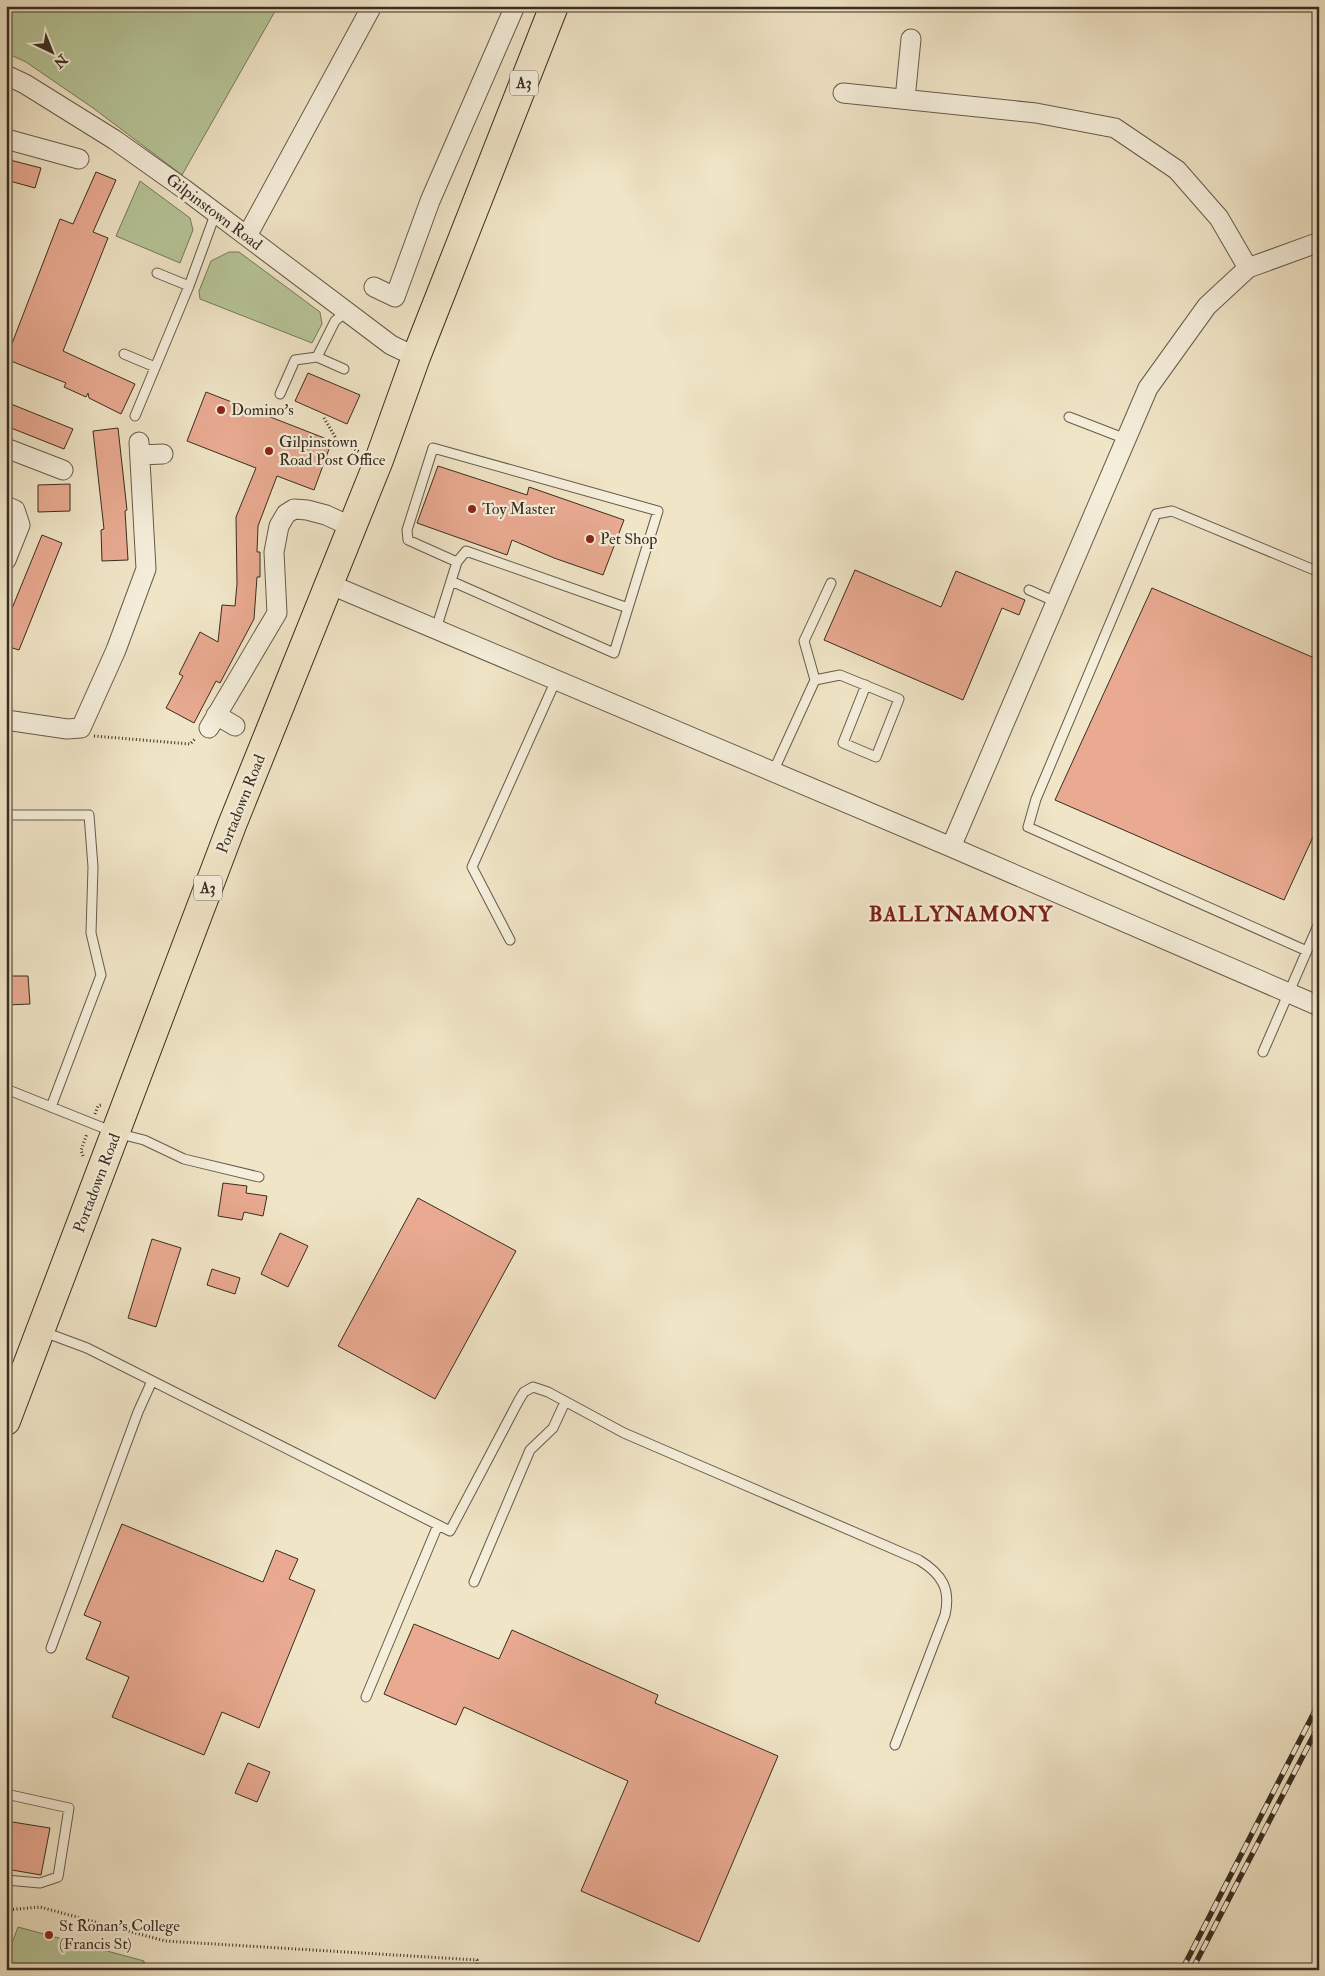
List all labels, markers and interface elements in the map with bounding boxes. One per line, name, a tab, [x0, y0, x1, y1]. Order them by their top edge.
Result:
north arrow	[28, 28, 78, 78]
text: N	[50, 50, 72, 72]
road number: A3	[510, 70, 538, 96]
street label: Gilpinstown Road	[161, 169, 266, 256]
place label: Domino's	[231, 400, 294, 420]
marker: Domino's	[215, 404, 227, 416]
place label: Gilpinstown Road Post Office	[279, 432, 386, 470]
marker: Gilpinstown Road Post Office	[263, 445, 275, 457]
place label: Toy Master	[482, 499, 555, 519]
marker: Toy Master	[466, 503, 478, 515]
place label: Pet Shop	[600, 529, 657, 550]
marker: Pet Shop	[584, 533, 596, 545]
street label: Portadown Road	[212, 752, 270, 856]
road number: A3	[194, 876, 222, 900]
district label: BALLYNAMONY	[869, 901, 1054, 928]
street label: Portadown Road	[69, 1130, 125, 1235]
place label: St Ronan's College (Francis St)	[59, 1916, 180, 1954]
marker: St Ronan's College (Francis St)	[43, 1929, 55, 1941]

